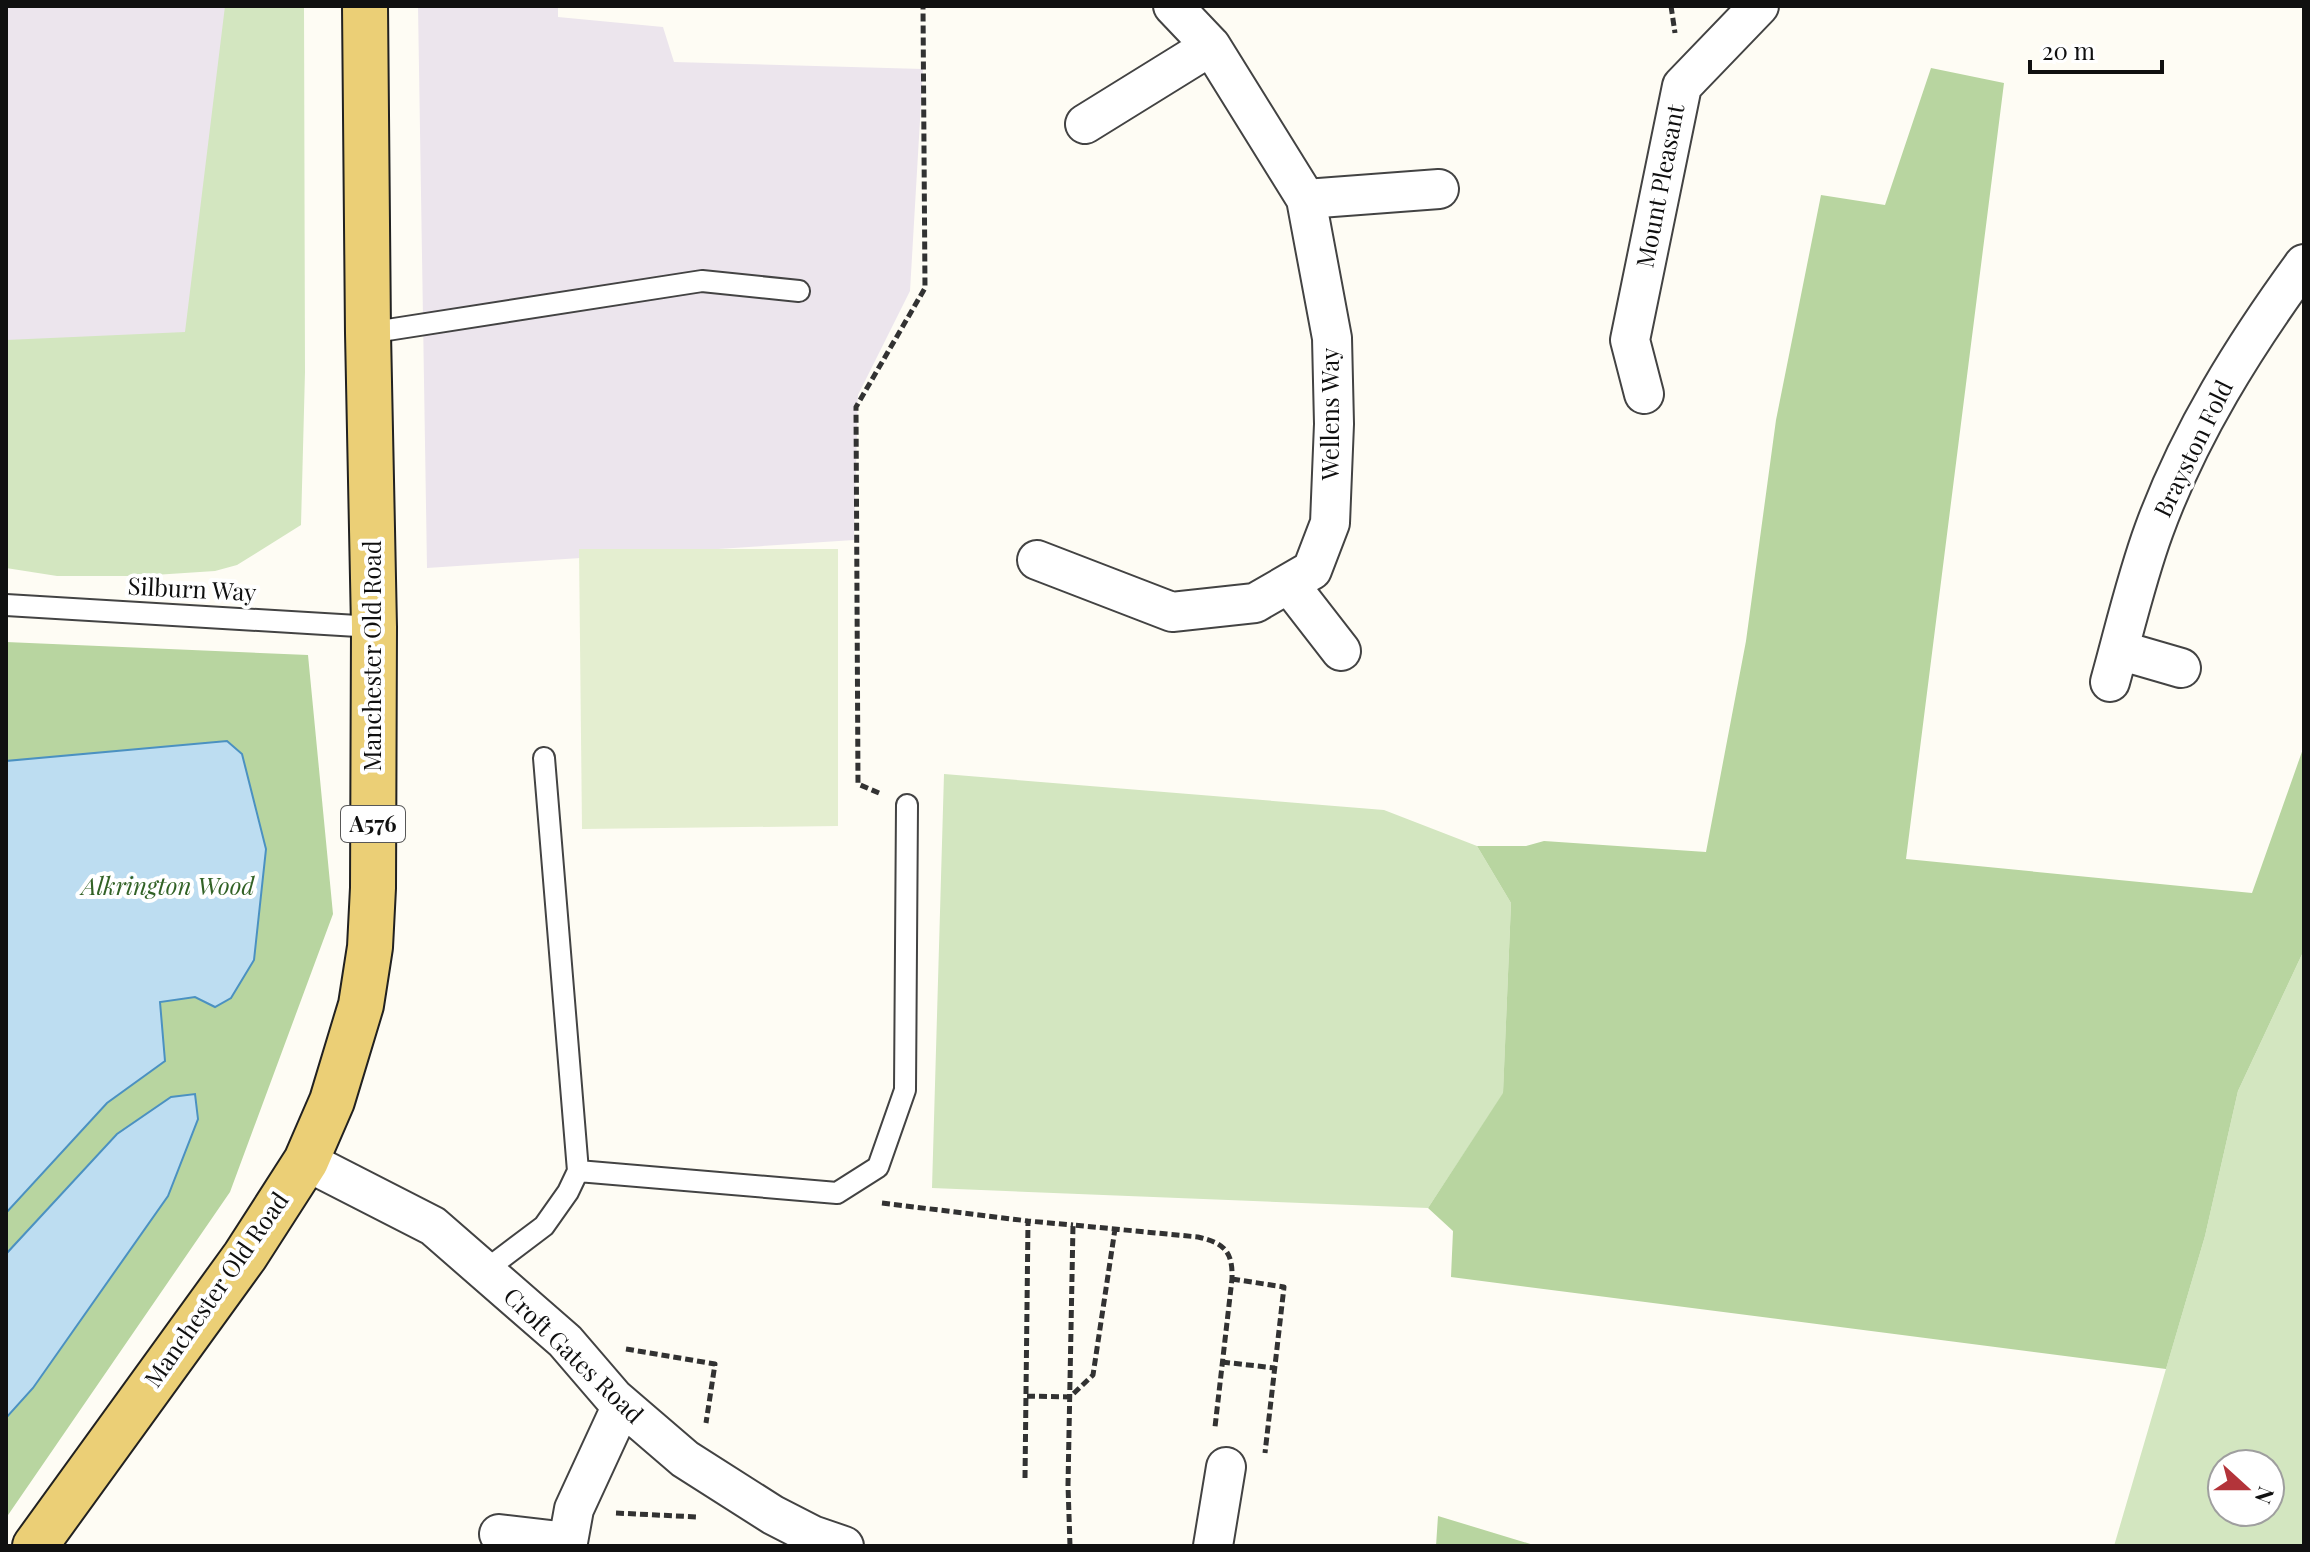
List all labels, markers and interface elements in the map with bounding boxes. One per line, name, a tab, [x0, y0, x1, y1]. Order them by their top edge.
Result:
scale bar	[2030, 24, 2162, 74]
text: 20 m	[2042, 34, 2095, 66]
street label: Mount Pleasant	[1627, 101, 1691, 270]
street label: Wellens Way	[1313, 348, 1345, 481]
street label: Brayston Fold	[2145, 374, 2239, 522]
street label: Manchester Old Road	[355, 540, 387, 772]
street label: Silburn Way	[127, 569, 257, 607]
road number: A576	[341, 806, 405, 842]
park label: Alkrington Wood	[79, 869, 255, 901]
street label: Manchester Old Road	[136, 1185, 295, 1393]
street label: Croft Gates Road	[498, 1280, 651, 1430]
north arrow	[2206, 1448, 2286, 1528]
text: N	[2249, 1483, 2282, 1508]

